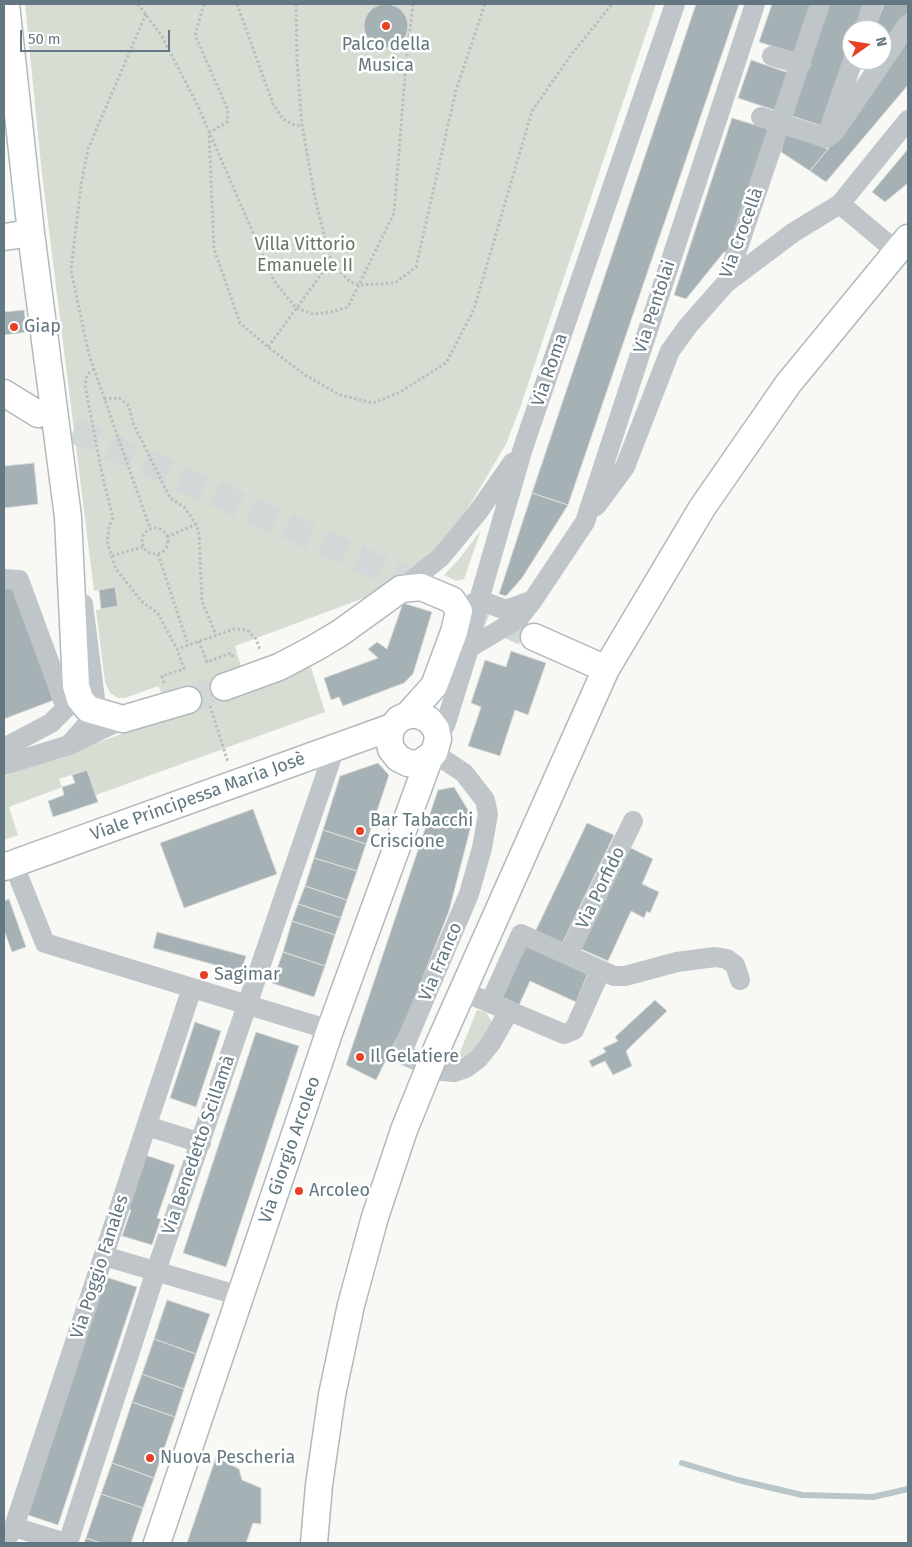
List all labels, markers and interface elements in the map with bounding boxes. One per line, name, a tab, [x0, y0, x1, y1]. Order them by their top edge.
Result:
scale bar	[22, 20, 172, 52]
marker: Palco della Musica	[380, 20, 392, 32]
north arrow	[842, 20, 892, 70]
text: 50 m	[28, 30, 61, 48]
place label: Palco della Musica	[342, 34, 430, 76]
text: N	[872, 35, 890, 48]
street label: Via Crocellà	[716, 185, 768, 281]
park label: Villa Vittorio Emanuele II	[255, 234, 355, 276]
street label: Via Pentolai	[630, 258, 680, 356]
place label: Giap	[24, 316, 61, 338]
marker: Giap	[8, 321, 20, 333]
street label: Via Roma	[527, 331, 573, 409]
street label: Viale Principessa Maria Josè	[88, 748, 308, 846]
place label: Bar Tabacchi Criscione	[370, 810, 473, 852]
marker: Bar Tabacchi Criscione	[354, 825, 366, 837]
street label: Via Porfido	[572, 843, 630, 933]
street label: Via Franco	[415, 919, 467, 1005]
place label: Sagimar	[214, 964, 280, 986]
marker: Sagimar	[198, 969, 210, 981]
place label: Il Gelatiere	[370, 1046, 459, 1068]
marker: Il Gelatiere	[354, 1051, 366, 1063]
street label: Via Benedetto Scillamà	[158, 1052, 240, 1238]
street label: Via Giorgio Arcoleo	[255, 1074, 325, 1226]
place label: Arcoleo	[309, 1180, 370, 1202]
marker: Arcoleo	[293, 1185, 305, 1197]
street label: Via Poggio Fanales	[67, 1192, 133, 1342]
place label: Nuova Pescheria	[160, 1447, 295, 1469]
marker: Nuova Pescheria	[144, 1452, 156, 1464]

